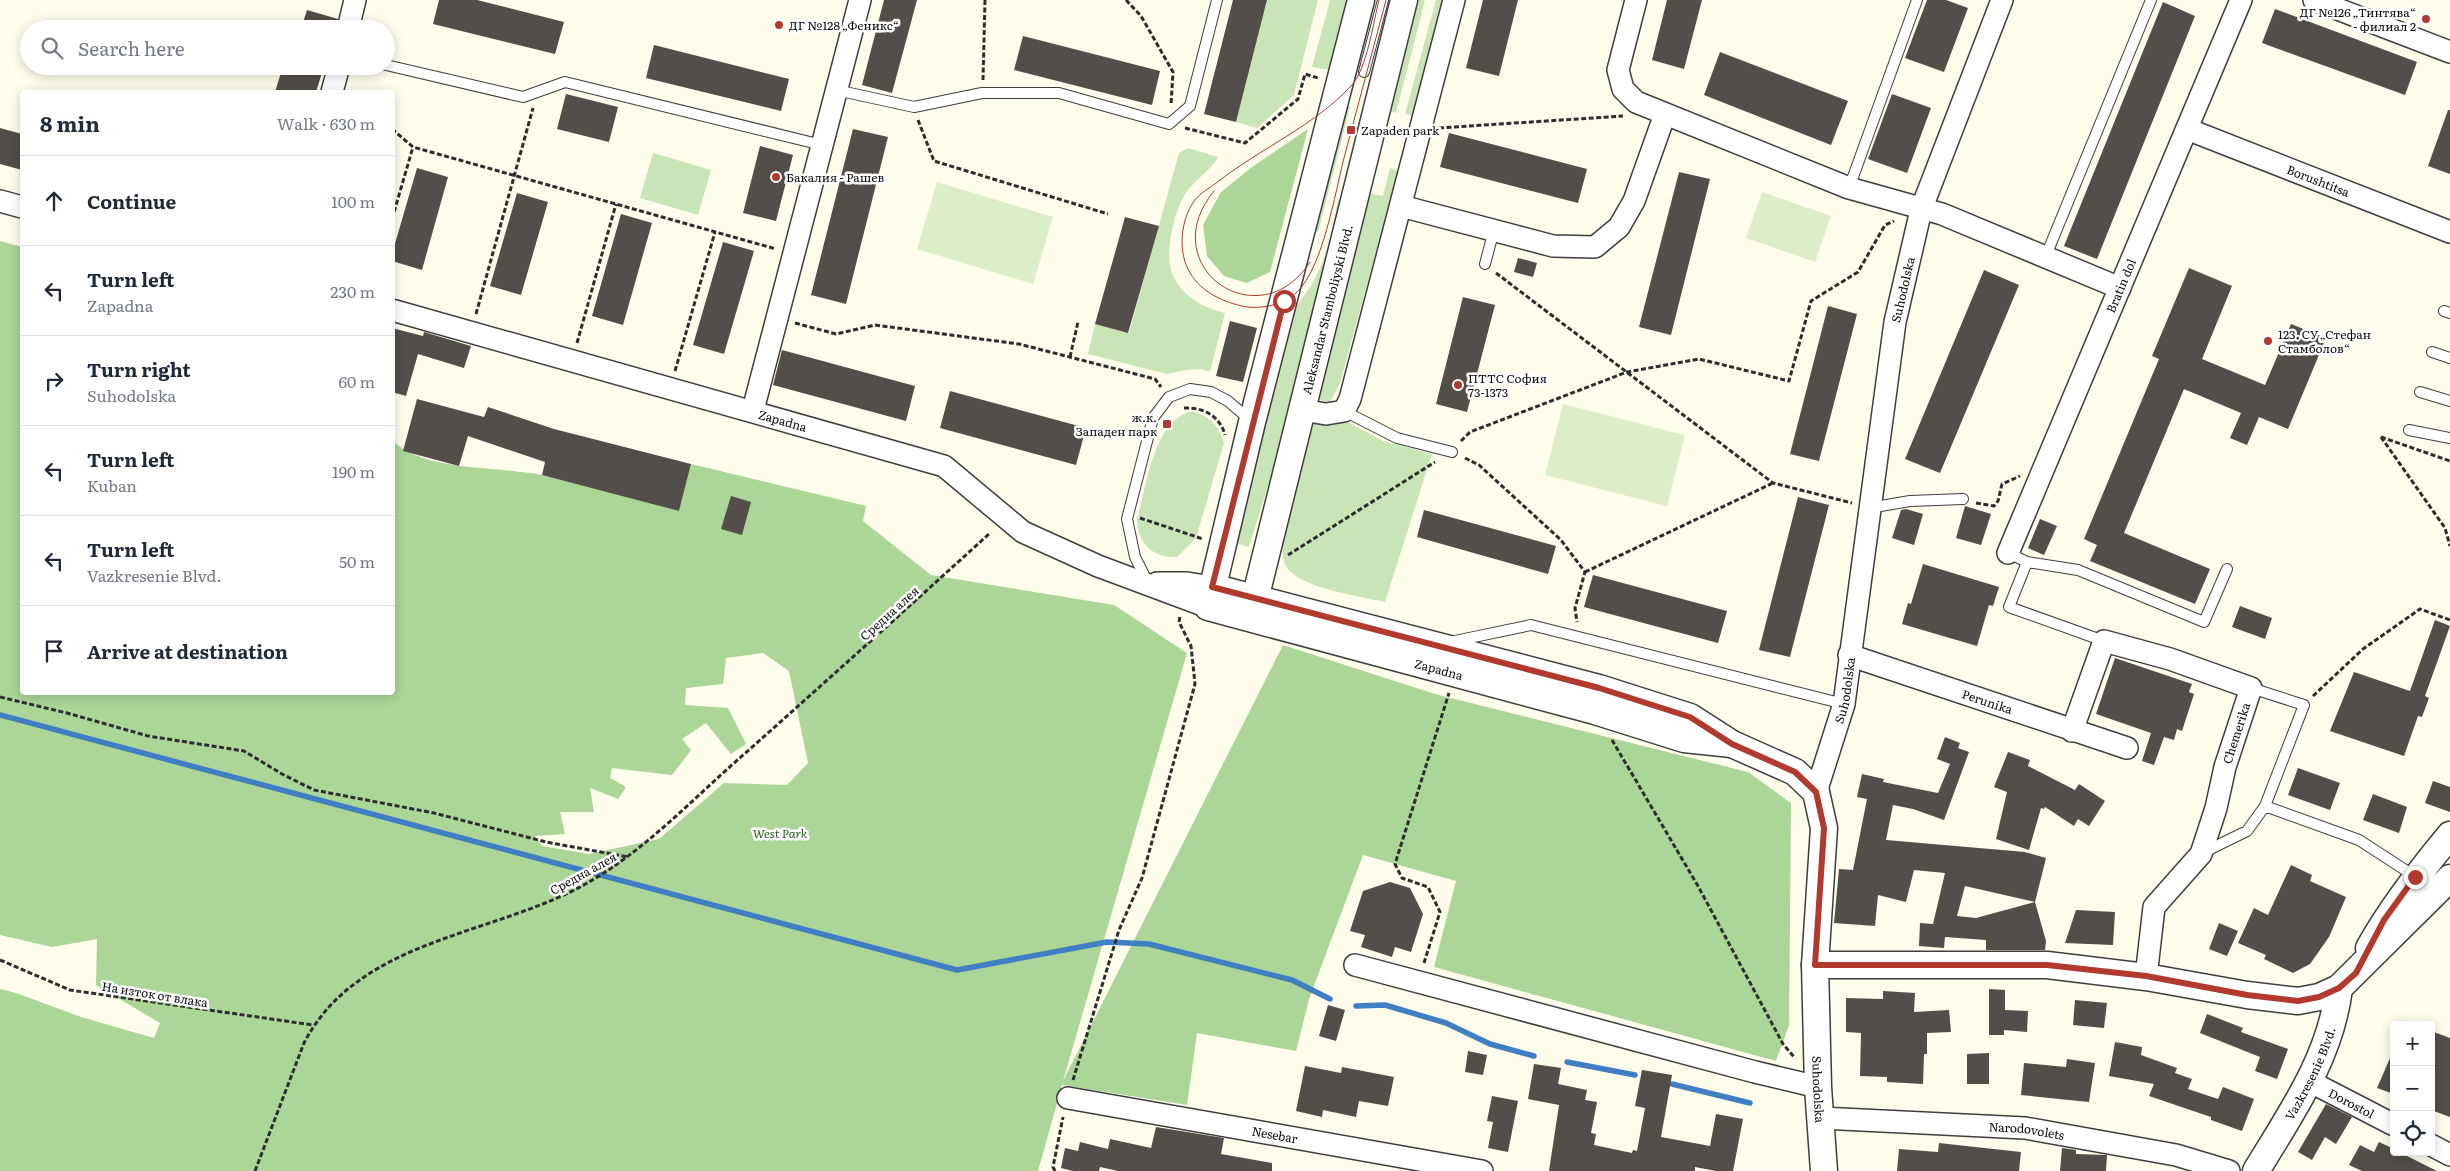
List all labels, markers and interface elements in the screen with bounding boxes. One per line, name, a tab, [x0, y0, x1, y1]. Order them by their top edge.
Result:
place label: ДГ №126 „Тинтява“ - филиал 2	[2300, 3, 2416, 35]
marker: ДГ №126 „Тинтява“ - филиал 2	[2420, 13, 2432, 25]
place label: ДГ №128 „Феникс“	[789, 16, 899, 34]
marker: ДГ №128 „Феникс“	[773, 19, 785, 31]
search box	[20, 20, 395, 75]
icon: search	[38, 34, 66, 62]
text: Search here	[78, 34, 185, 62]
text: 8 min	[40, 107, 100, 138]
text: Walk · 630 m	[277, 111, 375, 135]
place label: Zapaden park	[1361, 121, 1440, 139]
marker: Zapaden park	[1345, 124, 1357, 136]
street label: Borushtitsa	[2284, 160, 2353, 201]
place label: Бакалия - Рашев	[786, 168, 884, 186]
marker: Бакалия - Рашев	[770, 171, 782, 183]
icon: ahead	[40, 187, 68, 215]
text: Continue	[87, 187, 176, 215]
text: 100 m	[331, 189, 375, 213]
street label: Aleksandar Stamboliyski Blvd.	[1297, 223, 1357, 396]
street label: Suhodolska	[1886, 254, 1919, 324]
street label: Bratin dol	[2101, 256, 2140, 316]
text: Turn left	[87, 265, 174, 293]
icon: left	[40, 277, 68, 305]
text: 230 m	[330, 279, 375, 303]
route start	[1273, 290, 1296, 313]
text: Zapadna	[87, 293, 153, 317]
place label: 123. СУ „Стефан Стамболов“	[2278, 325, 2371, 357]
marker: 123. СУ „Стефан Стамболов“	[2262, 335, 2274, 347]
text: Turn right	[87, 355, 191, 383]
icon: right	[40, 367, 68, 395]
text: 60 m	[338, 369, 375, 393]
place label: ПТТС София 73-1373	[1468, 369, 1547, 401]
marker: ПТТС София 73-1373	[1452, 379, 1464, 391]
text: Suhodolska	[87, 383, 176, 407]
street label: Zapadna	[756, 405, 810, 436]
place label: ж.к. Западен парк	[1076, 408, 1157, 440]
marker: ж.к. Западен парк	[1161, 418, 1173, 430]
text: Turn left	[87, 445, 174, 473]
icon: left	[40, 457, 68, 485]
text: 190 m	[332, 459, 375, 483]
text: Kuban	[87, 473, 137, 497]
text: Turn left	[87, 535, 174, 563]
icon: left	[40, 547, 68, 575]
text: 50 m	[339, 549, 375, 573]
text: Vazkresenie Blvd.	[87, 563, 222, 587]
street label: Средна алея	[856, 582, 922, 644]
icon: arrive	[40, 637, 68, 665]
text: Arrive at destination	[87, 637, 288, 665]
street label: Zapadna	[1412, 654, 1466, 684]
street label: Suhodolska	[1829, 656, 1859, 726]
street label: Perunika	[1960, 684, 2016, 718]
street label: Chemerika	[2218, 700, 2255, 766]
park label: West Park	[753, 824, 808, 842]
street label: Средна алея	[546, 847, 620, 899]
route end	[2404, 866, 2427, 889]
street label: На изток от влака	[101, 977, 210, 1011]
map controls	[2390, 1021, 2435, 1156]
button: +	[2390, 1021, 2435, 1066]
street label: Vazkresenie Blvd.	[2280, 1025, 2339, 1123]
street label: Suhodolska	[1808, 1056, 1830, 1124]
button: −	[2390, 1066, 2435, 1111]
street label: Dorostol	[2325, 1084, 2378, 1122]
button: locate	[2390, 1111, 2435, 1156]
street label: Narodovolets	[1988, 1117, 2066, 1144]
street label: Nesebar	[1251, 1122, 1299, 1147]

